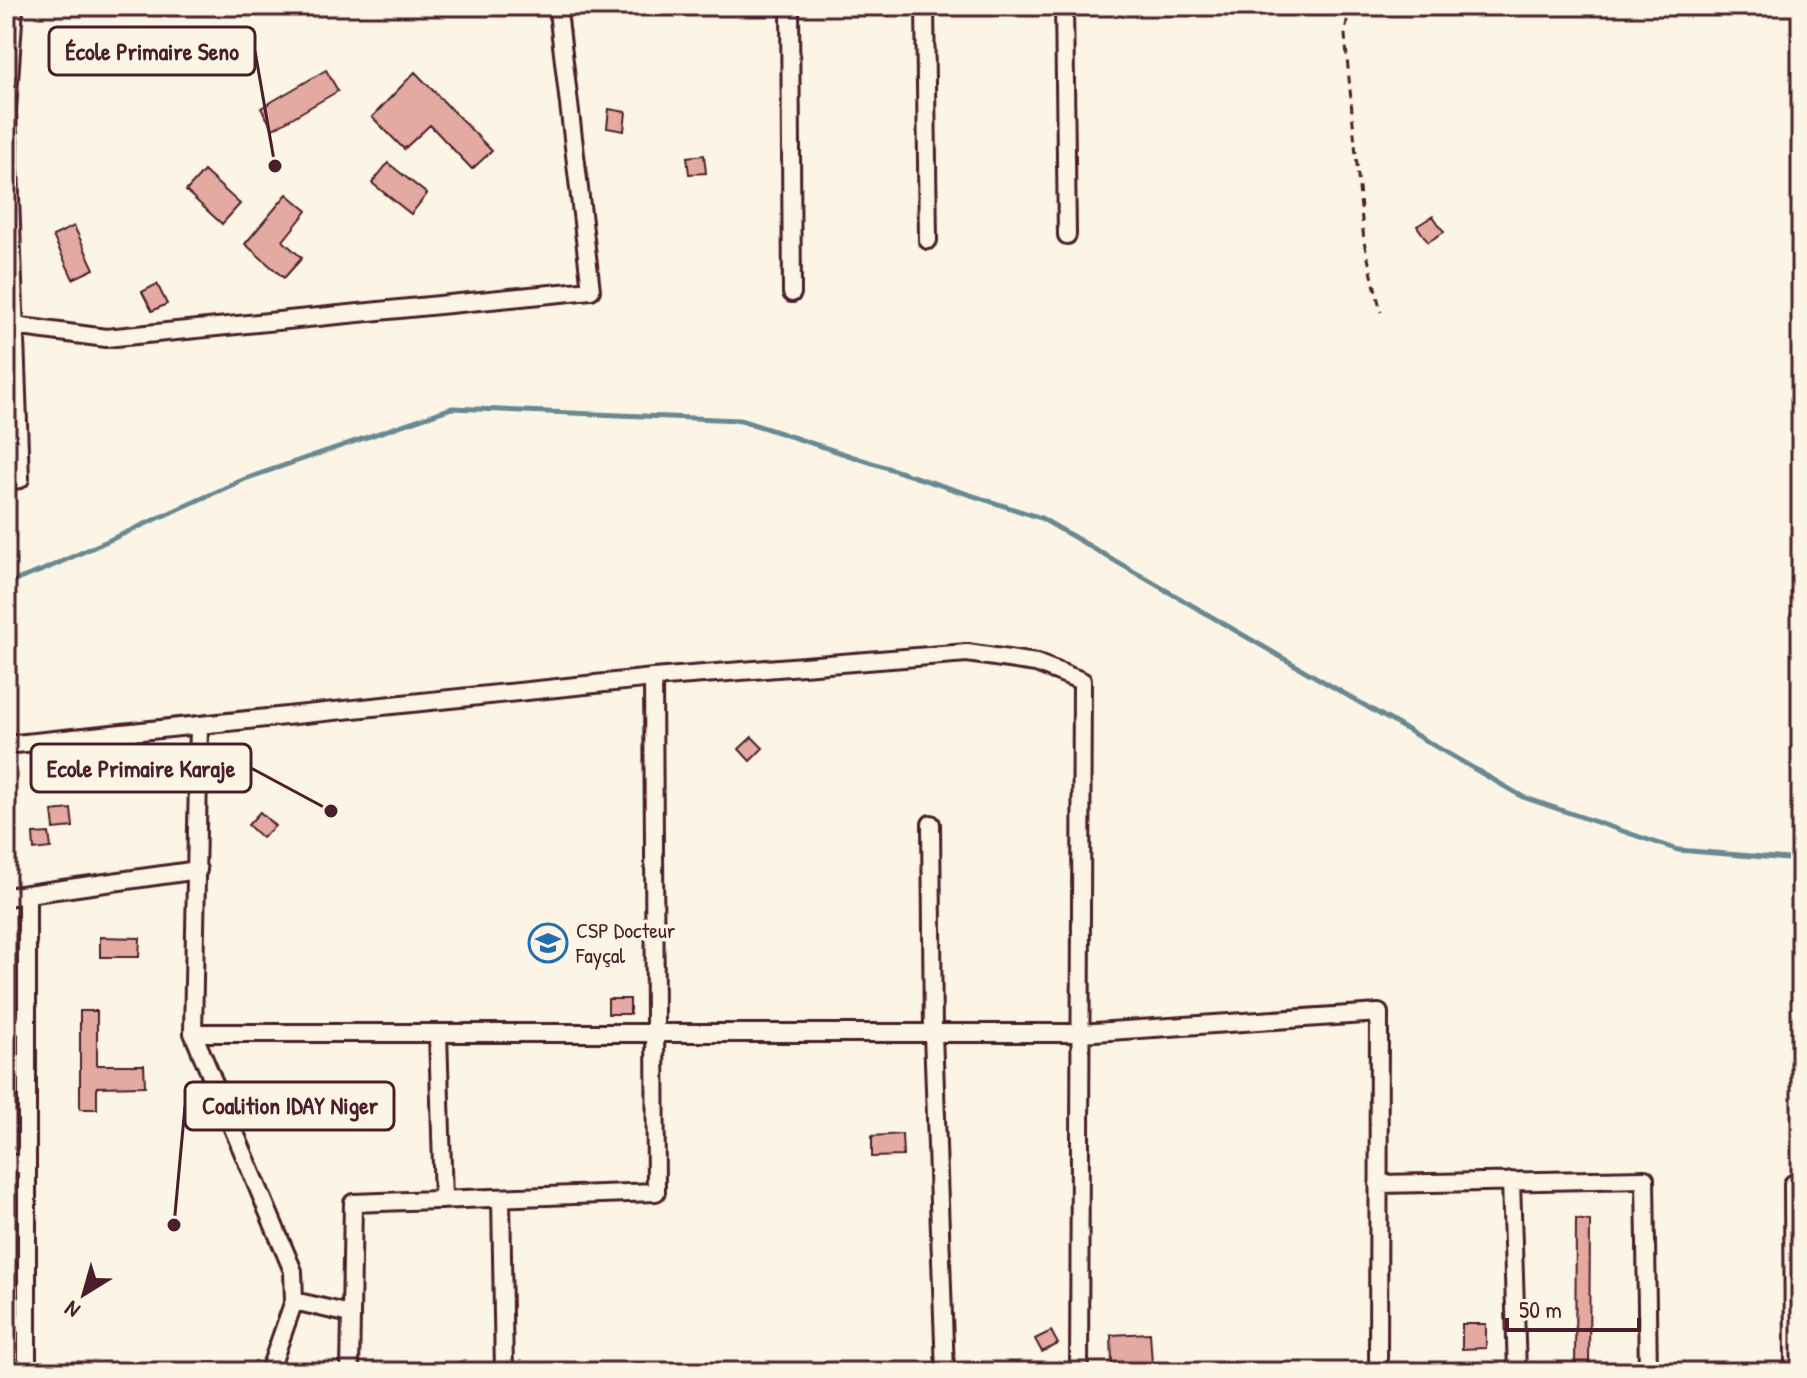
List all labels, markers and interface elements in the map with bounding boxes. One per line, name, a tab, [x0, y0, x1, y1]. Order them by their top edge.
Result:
callout: École Primaire Seno	[49, 27, 255, 75]
text: École Primaire Seno	[65, 35, 239, 67]
callout: Ecole Primaire Karaje	[31, 744, 251, 792]
text: Ecole Primaire Karaje	[47, 752, 236, 784]
place label: CSP Docteur Fayçal	[575, 915, 676, 970]
school or university icon: CSP Docteur Fayçal	[527, 922, 569, 964]
callout: Coalition IDAY Niger	[185, 1082, 394, 1130]
text: Coalition IDAY Niger	[202, 1089, 379, 1122]
north arrow	[44, 1254, 124, 1334]
scale bar	[1507, 1282, 1639, 1332]
text: 50 m	[1519, 1293, 1562, 1325]
text: N	[58, 1294, 86, 1325]

